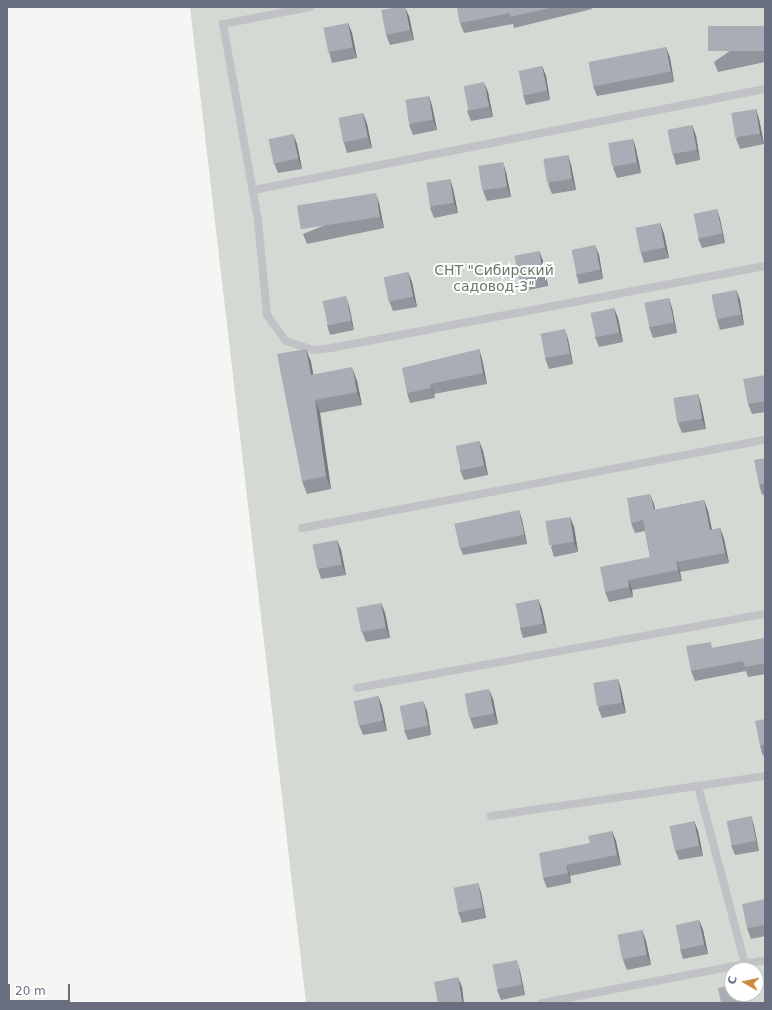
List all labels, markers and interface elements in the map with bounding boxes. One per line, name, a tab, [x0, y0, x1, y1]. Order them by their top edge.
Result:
park label: СНТ "Сибирский садовод-3"	[434, 262, 554, 294]
north arrow	[724, 962, 764, 1002]
text: С	[726, 975, 740, 985]
scale bar	[10, 976, 72, 1002]
text: 20 m	[15, 984, 46, 998]

